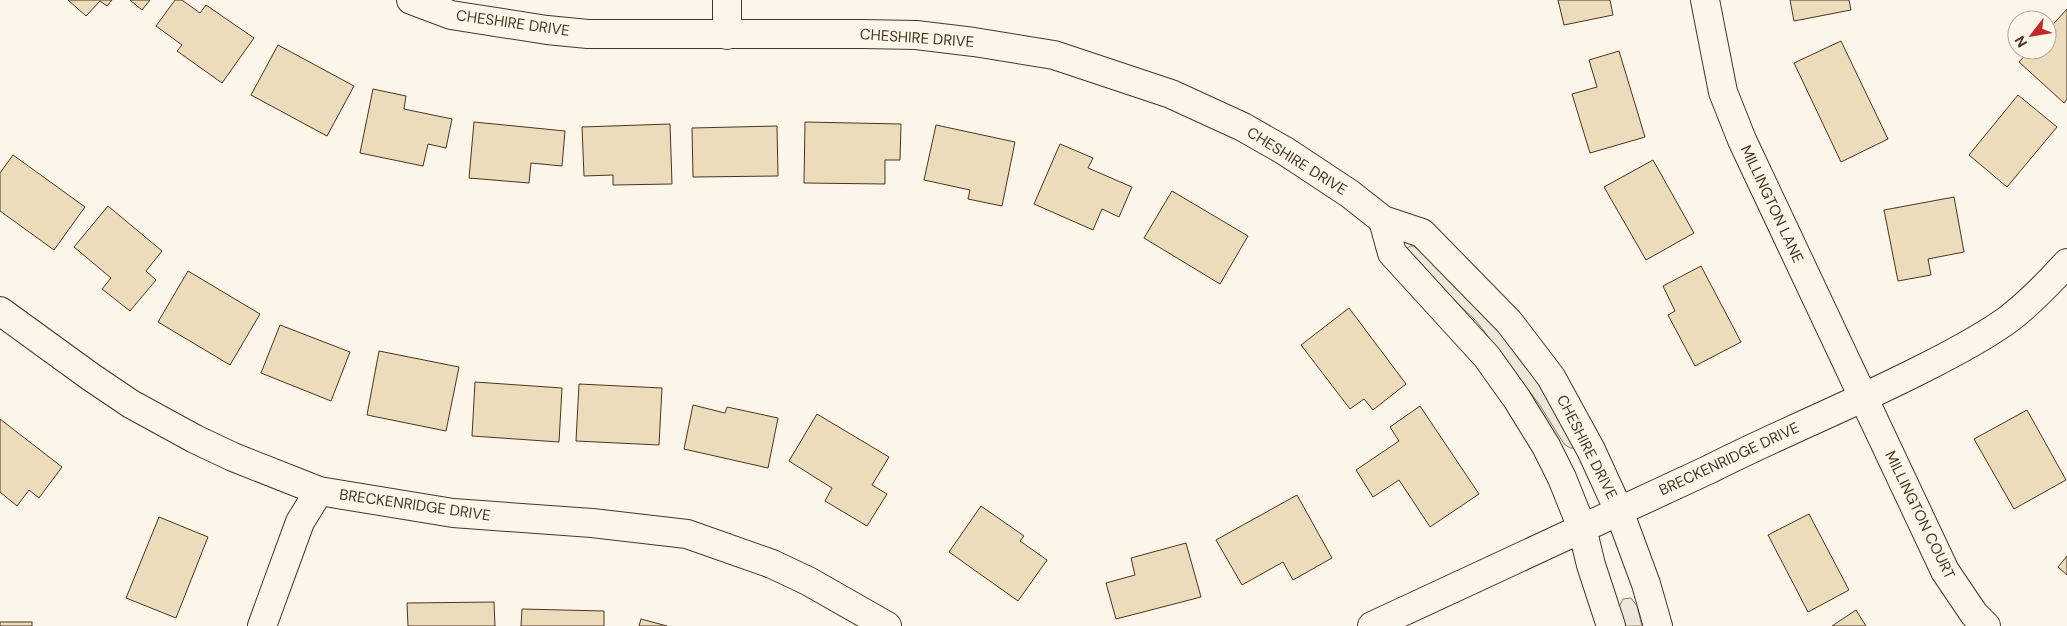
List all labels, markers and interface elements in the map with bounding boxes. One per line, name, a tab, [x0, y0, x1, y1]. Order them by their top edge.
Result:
street label: CHESHIRE DRIVE	[455, 5, 571, 41]
north arrow	[2007, 10, 2057, 60]
street label: CHESHIRE DRIVE	[859, 24, 975, 52]
text: N	[2011, 33, 2031, 51]
street label: CHESHIRE DRIVE	[1243, 122, 1351, 200]
street label: MILLINGTON LANE	[1736, 142, 1808, 266]
street label: CHESHIRE DRIVE	[1552, 391, 1622, 503]
street label: BRECKENRIDGE DRIVE	[1656, 418, 1802, 500]
street label: MILLINGTON COURT	[1880, 447, 1960, 583]
street label: BRECKENRIDGE DRIVE	[338, 484, 492, 526]

